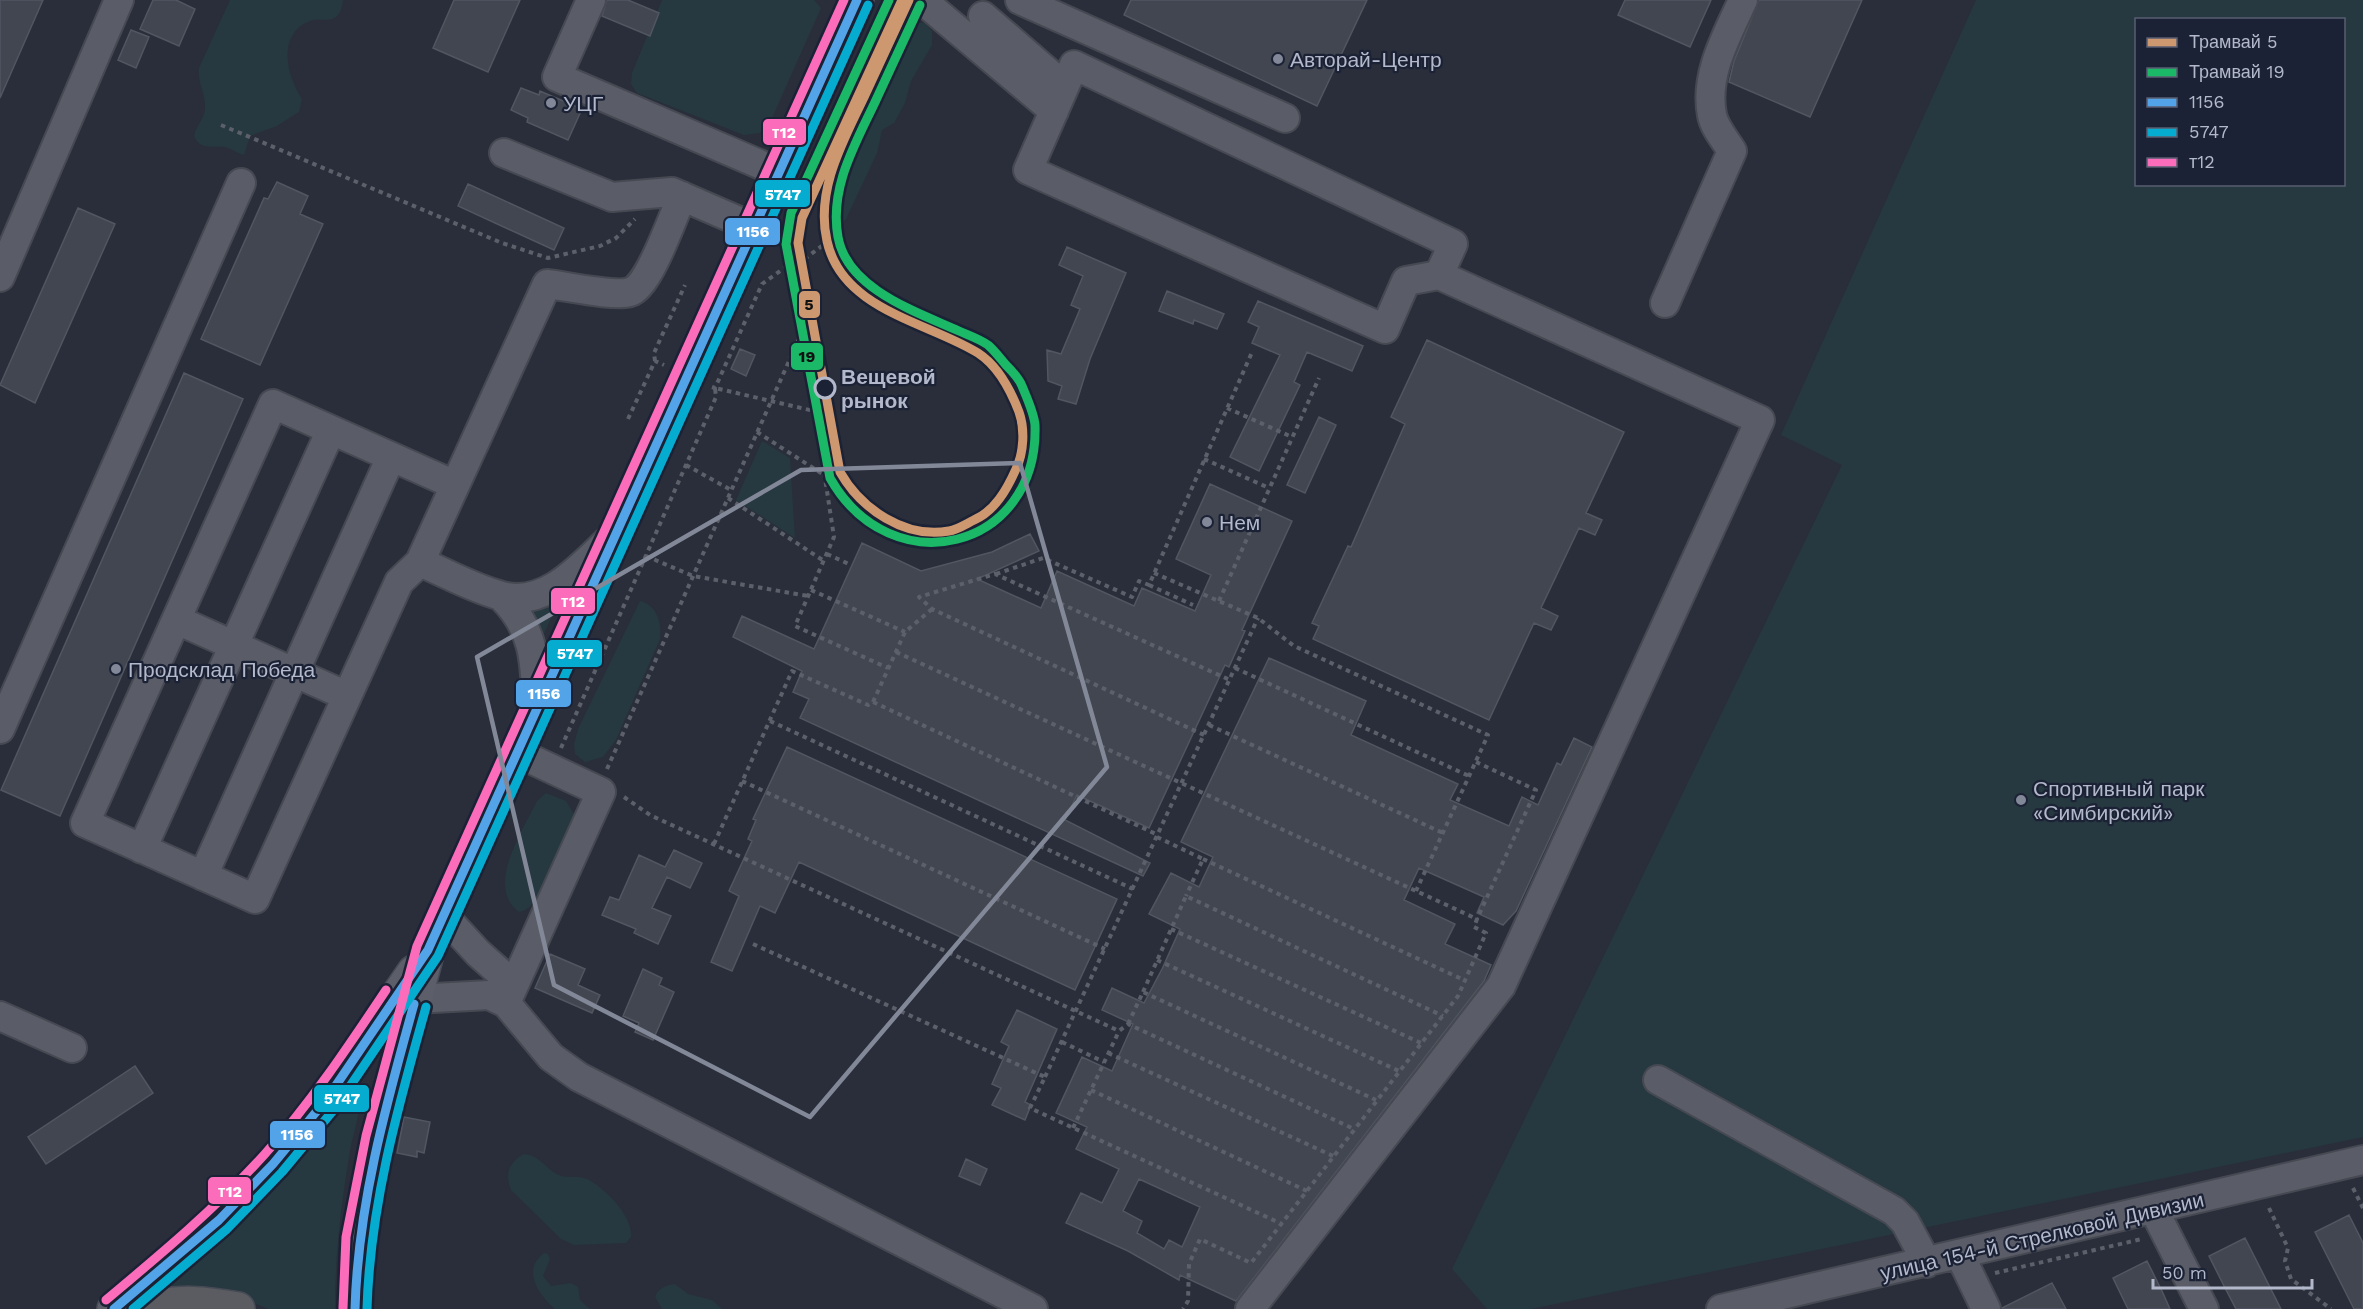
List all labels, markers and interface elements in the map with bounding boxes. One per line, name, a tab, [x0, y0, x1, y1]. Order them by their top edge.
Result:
legend	[2135, 18, 2345, 186]
text: Трамвай 5	[2189, 31, 2277, 52]
place label: Авторай-Центр	[1290, 47, 1442, 72]
marker: Авторай-Центр	[1271, 52, 1285, 66]
text: Трамвай 19	[2189, 61, 2285, 82]
place label: УЦГ	[563, 91, 603, 116]
text: 1156	[2189, 91, 2224, 112]
marker: УЦГ	[544, 96, 558, 110]
line badge: т12	[762, 118, 807, 146]
text: 5747	[2189, 121, 2229, 142]
text: т12	[772, 123, 796, 142]
text: т12	[2189, 151, 2215, 172]
line badge: 5747	[754, 179, 811, 208]
text: 5747	[765, 185, 802, 204]
line badge: 1156	[724, 217, 781, 246]
text: 1156	[737, 222, 770, 241]
line badge: 5	[798, 290, 821, 319]
text: 5	[804, 295, 814, 314]
line badge: 19	[790, 342, 824, 371]
text: 19	[799, 347, 816, 366]
place label: Вещевой рынок	[841, 364, 936, 413]
marker: Вещевой рынок	[814, 377, 836, 399]
place label: Нем	[1219, 510, 1260, 535]
marker: Нем	[1200, 515, 1214, 529]
line badge: т12	[550, 587, 596, 615]
text: т12	[561, 592, 585, 611]
line badge: 5747	[546, 639, 603, 668]
text: 5747	[557, 644, 594, 663]
place label: Продсклад Победа	[128, 657, 316, 682]
marker: Продсклад Победа	[109, 662, 123, 676]
line badge: 1156	[515, 679, 572, 708]
text: 1156	[528, 684, 561, 703]
place label: Спортивный парк «Симбирский»	[2033, 776, 2205, 825]
marker: Спортивный парк «Симбирский»	[2014, 793, 2028, 807]
line badge: 5747	[313, 1084, 370, 1113]
text: 5747	[324, 1089, 361, 1108]
line badge: 1156	[269, 1120, 326, 1149]
text: 1156	[281, 1125, 314, 1144]
line badge: т12	[207, 1176, 252, 1205]
text: т12	[218, 1182, 242, 1201]
street label: улица 154-й Стрелковой Дивизии	[1878, 1187, 2206, 1285]
scale bar	[2153, 1252, 2312, 1290]
text: 50 m	[2162, 1262, 2207, 1283]

